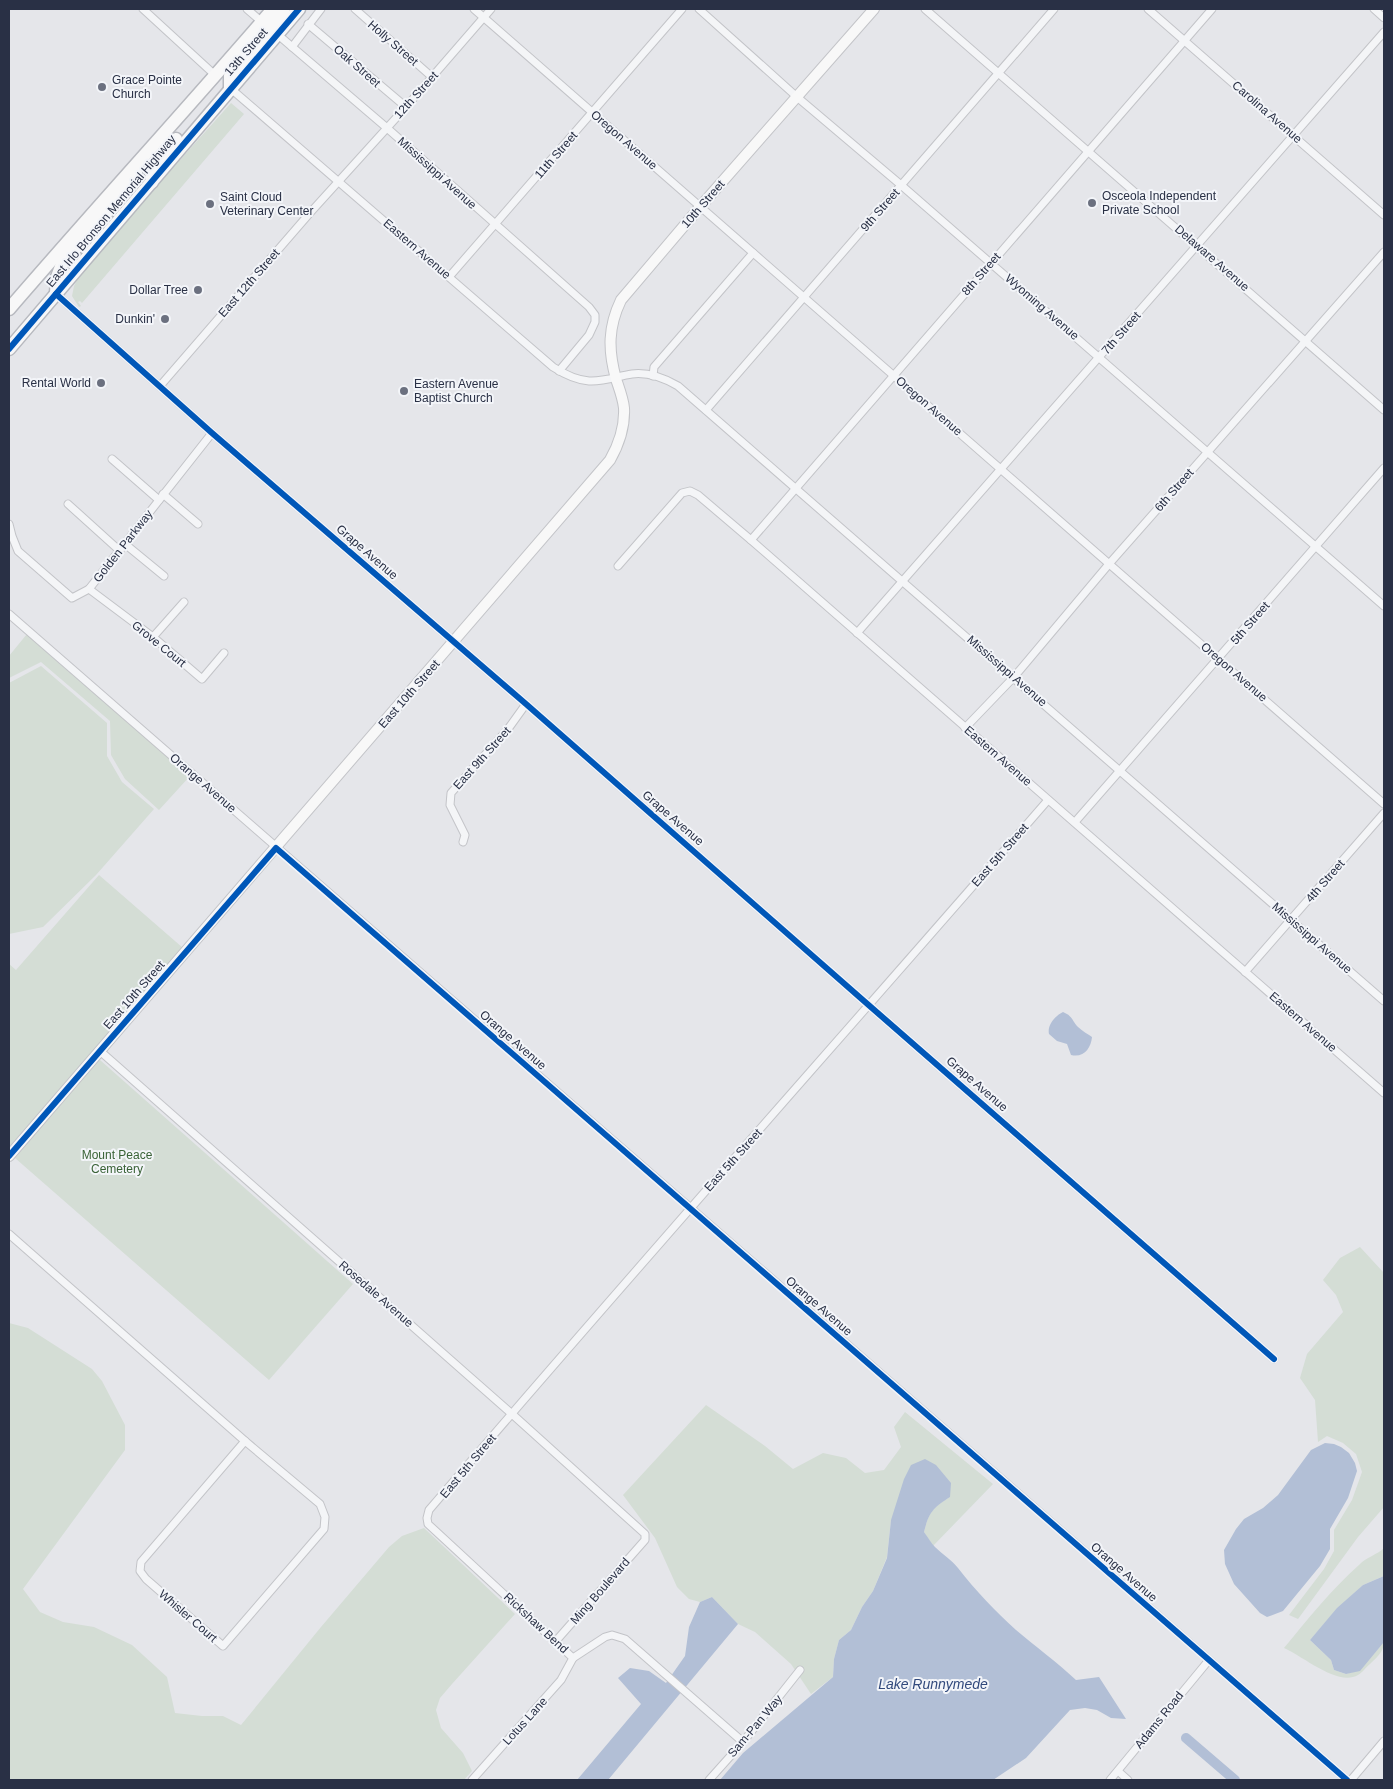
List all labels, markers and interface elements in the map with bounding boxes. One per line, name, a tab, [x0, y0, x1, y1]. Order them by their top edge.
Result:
street label: Holly Street	[365, 17, 421, 69]
street label: 13th Street	[221, 25, 271, 79]
street label: Oak Street	[331, 42, 384, 91]
street label: 12th Street	[391, 68, 441, 122]
place label: Grace Pointe Church	[112, 73, 182, 101]
street label: Carolina Avenue	[1229, 78, 1305, 146]
marker: Grace Pointe Church	[96, 81, 108, 93]
street label: Oregon Avenue	[588, 107, 660, 173]
street label: 11th Street	[532, 128, 581, 181]
street label: East Irlo Bronson Memorial Highway	[43, 132, 179, 290]
street label: Mississippi Avenue	[395, 134, 480, 212]
street label: 10th Street	[678, 177, 728, 231]
street label: 9th Street	[858, 185, 903, 234]
place label: Osceola Independent Private School	[1102, 189, 1217, 217]
place label: Saint Cloud Veterinary Center	[220, 190, 313, 218]
marker: Osceola Independent Private School	[1086, 197, 1098, 209]
marker: Saint Cloud Veterinary Center	[204, 198, 216, 210]
street label: Eastern Avenue	[381, 216, 454, 282]
street label: Delaware Avenue	[1172, 222, 1252, 294]
street label: East 12th Street	[215, 245, 283, 320]
street label: 8th Street	[959, 249, 1004, 298]
street label: Wyoming Avenue	[1002, 271, 1082, 343]
place label: Dollar Tree	[129, 283, 188, 297]
marker: Dollar Tree	[192, 284, 204, 296]
street label: 7th Street	[1099, 308, 1144, 357]
place label: Dunkin'	[115, 312, 155, 326]
marker: Dunkin'	[159, 313, 171, 325]
street label: Oregon Avenue	[893, 373, 965, 439]
place label: Rental World	[22, 376, 91, 390]
marker: Rental World	[95, 377, 107, 389]
place label: Eastern Avenue Baptist Church	[414, 377, 499, 405]
marker: Eastern Avenue Baptist Church	[398, 385, 410, 397]
street label: 6th Street	[1152, 465, 1197, 514]
street label: Golden Parkway	[90, 507, 156, 585]
street label: Grape Avenue	[334, 522, 401, 583]
street label: 5th Street	[1228, 598, 1273, 647]
street label: Grove Court	[129, 618, 189, 670]
street label: Mississippi Avenue	[964, 633, 1050, 710]
street label: Oregon Avenue	[1198, 639, 1270, 705]
street label: East 10th Street	[375, 656, 443, 731]
street label: East 9th Street	[450, 723, 514, 792]
street label: Eastern Avenue	[962, 723, 1035, 789]
street label: Orange Avenue	[167, 750, 239, 816]
street label: Grape Avenue	[640, 788, 707, 849]
street label: East 5th Street	[969, 820, 1032, 890]
street label: 4th Street	[1303, 856, 1348, 905]
street label: Mississippi Avenue	[1269, 900, 1355, 977]
street label: East 10th Street	[100, 957, 168, 1032]
street label: Eastern Avenue	[1267, 989, 1340, 1055]
street label: Orange Avenue	[477, 1007, 549, 1073]
street label: Grape Avenue	[944, 1054, 1011, 1115]
street label: East 5th Street	[701, 1125, 765, 1194]
park label: Mount Peace Cemetery	[82, 1148, 153, 1176]
street label: Rosedale Avenue	[336, 1258, 416, 1330]
street label: Orange Avenue	[783, 1273, 855, 1339]
street label: East 5th Street	[437, 1431, 499, 1501]
street label: Orange Avenue	[1088, 1539, 1160, 1605]
street label: Ming Boulevard	[567, 1555, 633, 1627]
street label: Whisler Court	[156, 1587, 221, 1646]
street label: Rickshaw Bend	[501, 1590, 571, 1656]
water label: Lake Runnymede	[878, 1676, 988, 1692]
street label: Adams Road	[1132, 1689, 1186, 1751]
street label: Sam-Pan Way	[725, 1692, 785, 1760]
street label: Lotus Lane	[500, 1694, 550, 1748]

